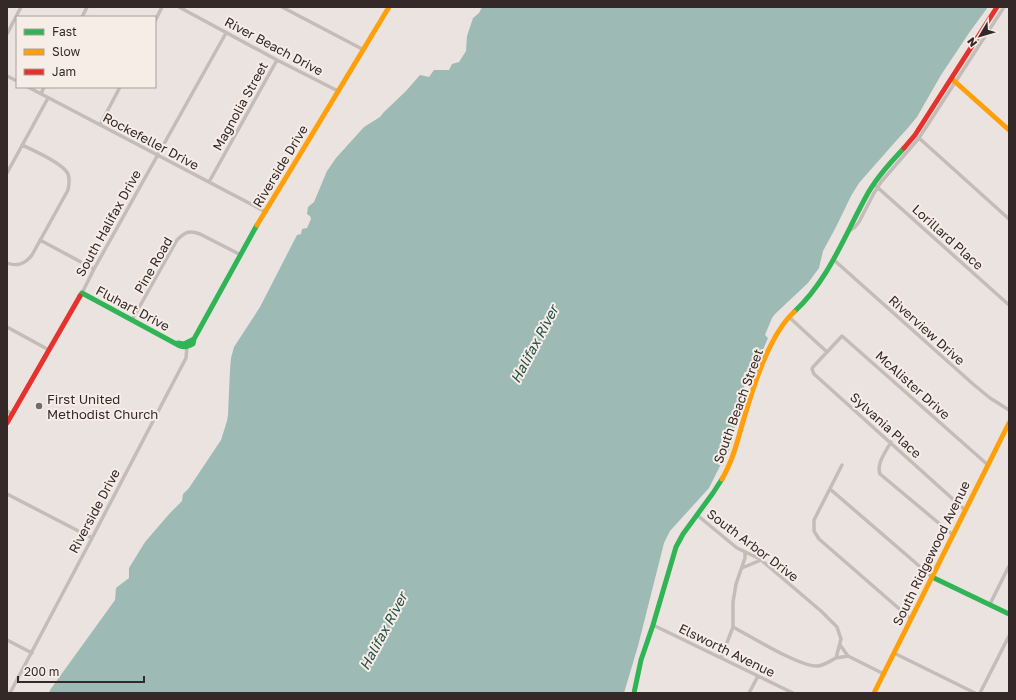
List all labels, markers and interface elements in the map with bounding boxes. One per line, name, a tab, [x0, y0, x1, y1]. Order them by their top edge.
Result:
street label: River Beach Drive	[222, 13, 326, 79]
legend	[16, 16, 156, 88]
north arrow	[960, 16, 1000, 56]
text: Fast	[52, 24, 77, 39]
text: N	[964, 35, 979, 50]
text: Slow	[52, 44, 80, 59]
street label: Magnolia Street	[209, 59, 271, 153]
text: Jam	[52, 64, 76, 79]
street label: Rockefeller Drive	[100, 109, 202, 173]
street label: Riverside Drive	[249, 122, 311, 210]
street label: South Halifax Drive	[72, 167, 144, 279]
street label: Lorillard Place	[909, 201, 987, 273]
street label: Pine Road	[130, 234, 176, 296]
street label: Fluhart Drive	[93, 282, 173, 334]
street label: Riverview Drive	[886, 292, 968, 368]
water label: Halifax River	[507, 300, 563, 386]
street label: South Beach Street	[710, 346, 766, 466]
street label: McAlister Drive	[873, 347, 953, 423]
street label: Sylvania Place	[847, 389, 925, 461]
place label: First United Methodist Church	[47, 391, 158, 422]
marker: First United Methodist Church	[34, 401, 44, 411]
street label: Riverside Drive	[65, 466, 123, 556]
street label: South Ridgewood Avenue	[889, 478, 973, 628]
street label: South Arbor Drive	[704, 505, 802, 585]
water label: Halifax River	[356, 587, 412, 673]
street label: Elsworth Avenue	[676, 620, 778, 680]
scale bar	[18, 658, 144, 684]
text: 200 m	[24, 664, 59, 679]

